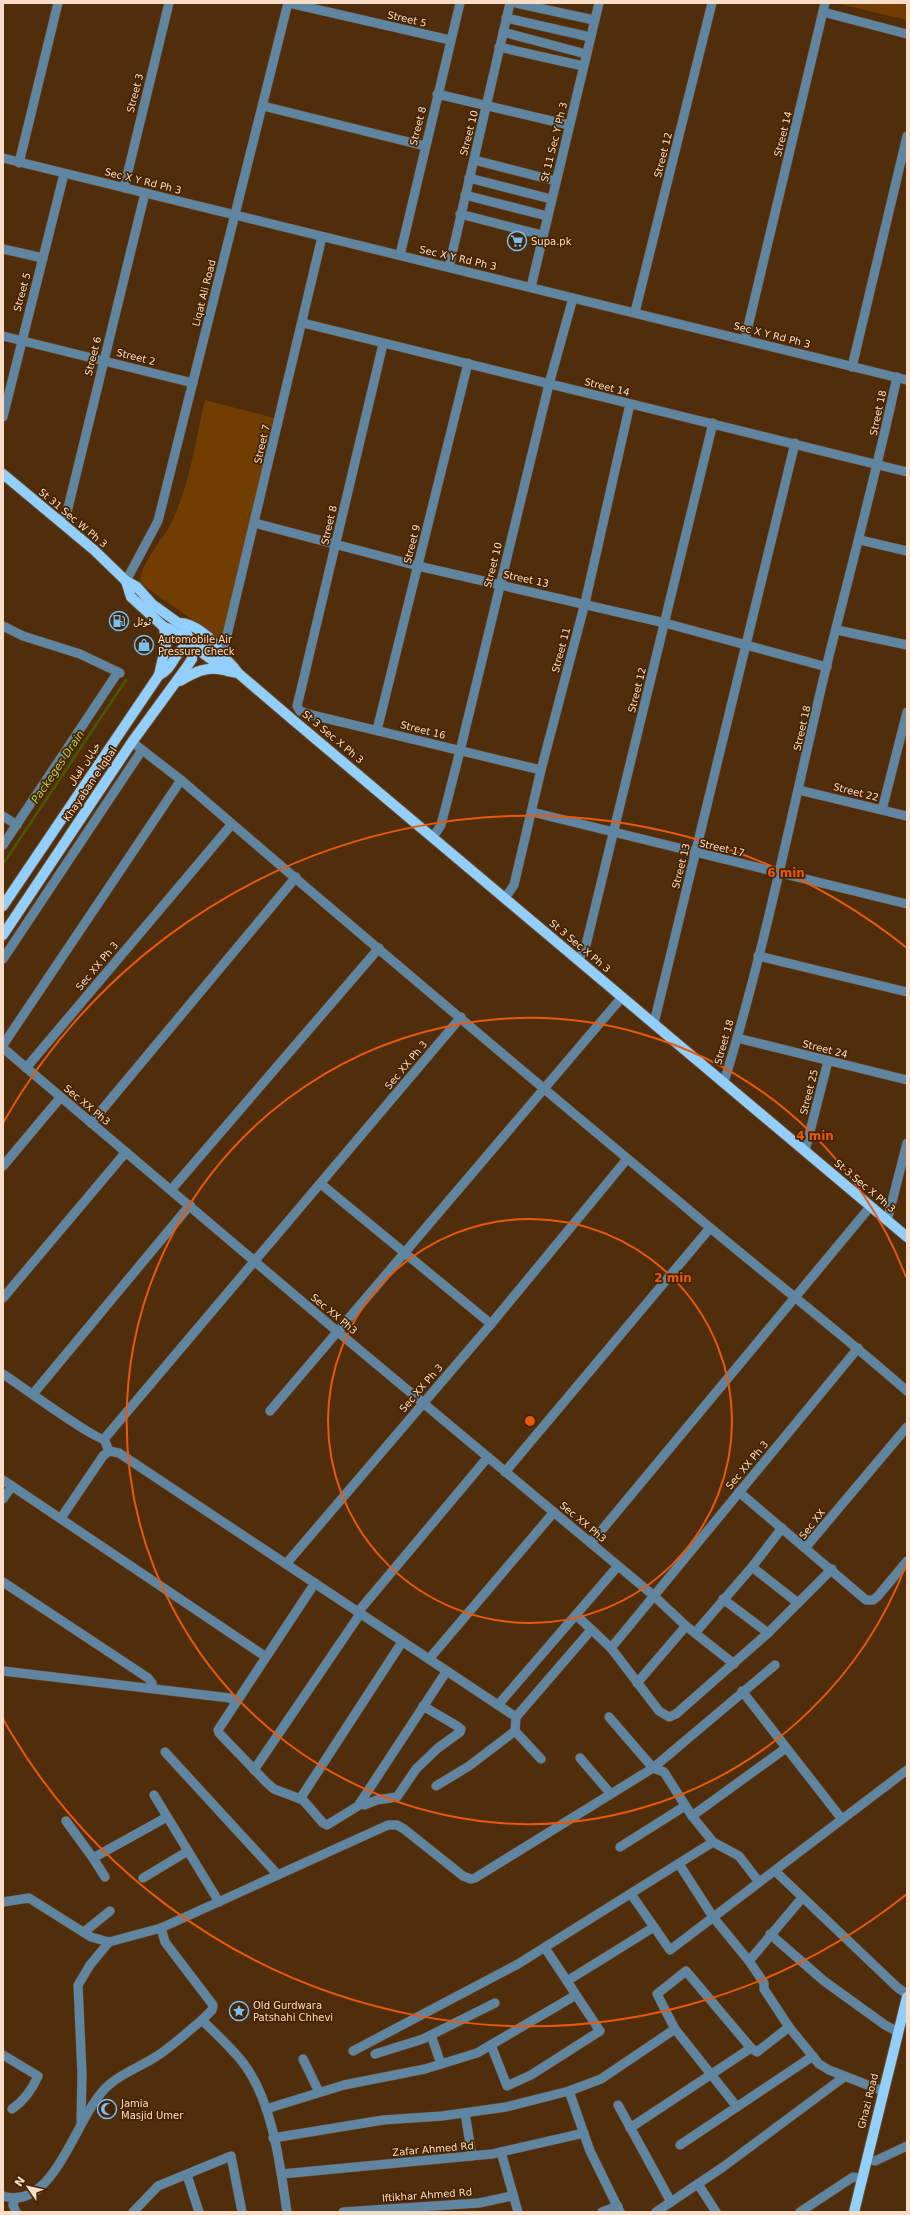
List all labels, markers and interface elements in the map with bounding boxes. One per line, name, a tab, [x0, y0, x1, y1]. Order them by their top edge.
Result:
street label: Street 5	[386, 9, 428, 29]
street label: Street 3	[125, 72, 145, 114]
street label: St 11 Sec Y Ph 3	[539, 101, 569, 183]
street label: Street 8	[408, 105, 428, 147]
street label: Street 10	[458, 109, 480, 157]
street label: Street 14	[772, 110, 794, 158]
street label: Street 12	[652, 131, 674, 179]
street label: Sec X Y Rd Ph 3	[103, 166, 183, 196]
supermarket icon: Supa.pk	[506, 230, 528, 252]
place label: Supa.pk	[531, 236, 572, 247]
street label: Sec X Y Rd Ph 3	[418, 244, 498, 272]
street label: Liqat Ali Road	[190, 258, 218, 328]
street label: Street 5	[12, 271, 32, 313]
street label: Sec X Y Rd Ph 3	[732, 320, 812, 350]
street label: Street 6	[83, 335, 103, 377]
street label: Street 2	[115, 347, 157, 367]
street label: Street 14	[583, 376, 631, 398]
street label: Street 18	[868, 389, 888, 437]
street label: Street 7	[252, 423, 272, 465]
street label: St 31 Sec W Ph 3	[37, 486, 109, 550]
street label: Street 8	[319, 504, 339, 546]
street label: Street 9	[402, 523, 422, 565]
street label: Street 10	[482, 541, 504, 589]
street label: Street 13	[502, 569, 550, 589]
fuel station icon: ٹوٹل	[108, 610, 130, 632]
place label: ٹوٹل	[133, 616, 152, 627]
street label: Street 11	[550, 626, 572, 674]
shop icon: Automobile Air Pressure Check	[133, 634, 155, 656]
place label: Automobile Air Pressure Check	[158, 634, 235, 657]
street label: Street 12	[626, 666, 648, 714]
street label: Street 18	[791, 704, 813, 752]
street label: St 3 Sec X Ph 3	[300, 708, 366, 766]
street label: Street 16	[399, 719, 447, 741]
water label: Packeges Drain	[29, 728, 87, 806]
street label: خیابان اقبال	[66, 740, 102, 788]
street label: Khayaban e Iqbal	[61, 745, 119, 823]
street label: Street 22	[832, 781, 880, 803]
street label: Street 17	[698, 837, 746, 859]
street label: Street 13	[670, 842, 692, 890]
text: 6 min	[767, 866, 805, 880]
street label: St 3 Sec X Ph 3	[547, 917, 613, 975]
street label: Sec XX Ph 3	[74, 939, 120, 993]
street label: Street 18	[712, 1018, 736, 1066]
street label: Sec XX Ph 3	[383, 1038, 429, 1092]
street label: Street 24	[801, 1038, 849, 1060]
street label: Street 25	[798, 1068, 820, 1116]
street label: Sec XX Ph3	[62, 1083, 112, 1127]
text: 4 min	[796, 1129, 834, 1143]
street label: St 3 Sec X Ph 3	[832, 1157, 898, 1215]
text: 2 min	[654, 1271, 692, 1285]
street label: Sec XX Ph3	[309, 1292, 359, 1336]
street label: Sec XX Ph 3	[397, 1362, 445, 1414]
centre of rings	[523, 1414, 537, 1428]
street label: Sec XX Ph 3	[724, 1438, 770, 1492]
street label: Sec XX Ph3	[558, 1500, 608, 1544]
street label: Sec XX	[797, 1507, 827, 1541]
place icon: Old Gurdwara Patshahi Chhevi	[228, 2000, 250, 2022]
place label: Old Gurdwara Patshahi Chhevi	[253, 2000, 333, 2023]
street label: Ghazi Road	[856, 2072, 880, 2130]
mosque icon: Jamia Masjid Umer	[96, 2098, 118, 2120]
place label: Jamia Masjid Umer	[120, 2098, 184, 2121]
street label: Zafar Ahmed Rd	[392, 2140, 474, 2158]
north arrow	[8, 2167, 48, 2207]
text: N	[12, 2174, 28, 2189]
street label: Iftikhar Ahmed Rd	[382, 2186, 472, 2204]

